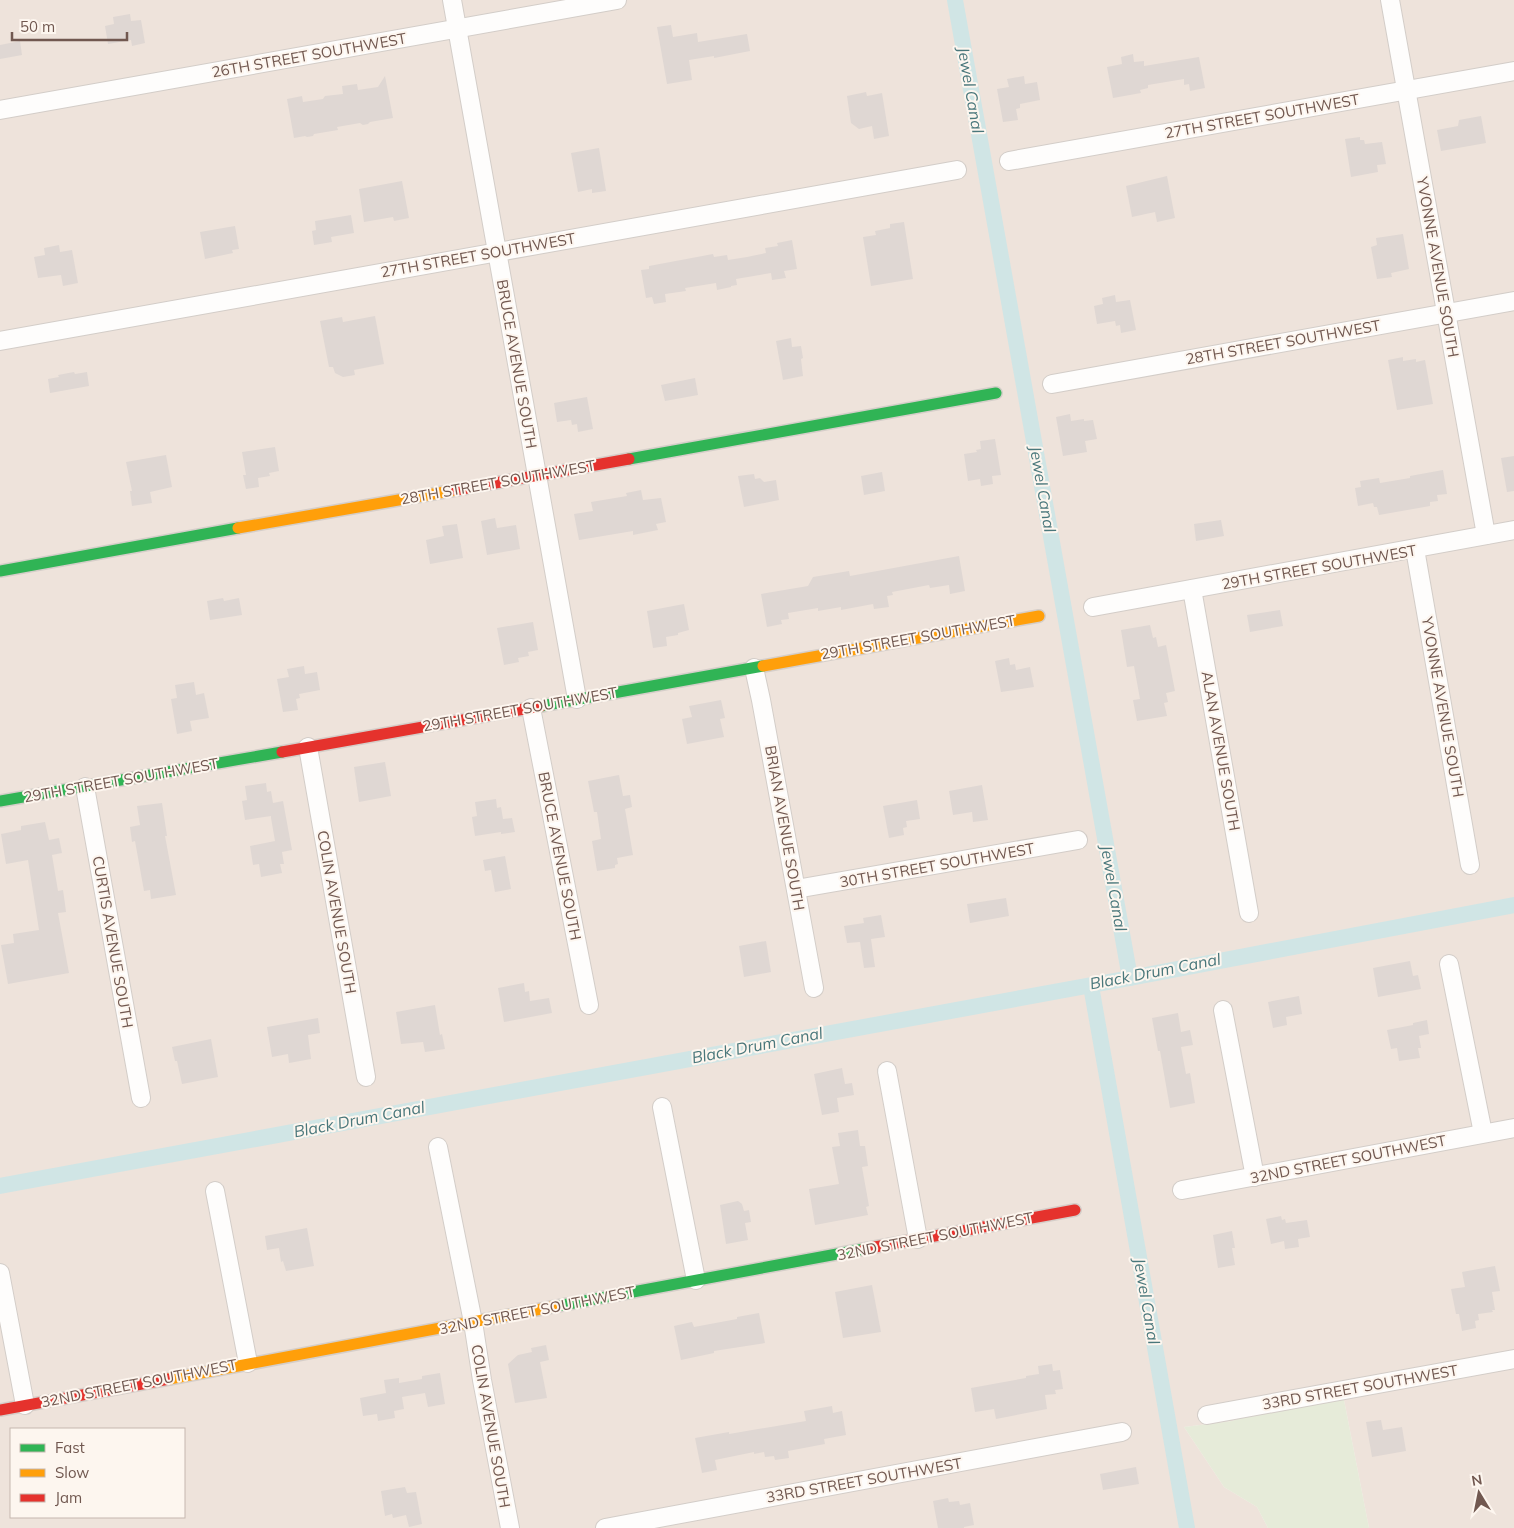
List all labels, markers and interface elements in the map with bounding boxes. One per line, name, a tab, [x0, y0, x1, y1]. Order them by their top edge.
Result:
scale bar	[12, 10, 128, 42]
text: 50 m	[20, 17, 55, 36]
street label: 26TH STREET SOUTHWEST	[210, 29, 408, 81]
water label: Jewel Canal	[953, 43, 988, 135]
street label: 27TH STREET SOUTHWEST	[1163, 90, 1361, 142]
street label: YVONNE AVENUE SOUTH	[1413, 174, 1463, 359]
street label: 27TH STREET SOUTHWEST	[379, 229, 577, 281]
street label: BRUCE AVENUE SOUTH	[493, 278, 541, 450]
street label: 28TH STREET SOUTHWEST	[1184, 316, 1382, 368]
water label: Jewel Canal	[1025, 442, 1060, 534]
street label: 28TH STREET SOUTHWEST	[399, 456, 597, 508]
street label: 29TH STREET SOUTHWEST	[1220, 541, 1418, 593]
street label: 29TH STREET SOUTHWEST	[819, 611, 1017, 663]
street label: YVONNE AVENUE SOUTH	[1418, 614, 1468, 799]
street label: ALAN AVENUE SOUTH	[1198, 670, 1244, 832]
street label: 29TH STREET SOUTHWEST	[421, 683, 619, 735]
street label: BRIAN AVENUE SOUTH	[761, 744, 809, 912]
street label: 29TH STREET SOUTHWEST	[22, 754, 220, 806]
street label: BRUCE AVENUE SOUTH	[534, 770, 586, 942]
street label: COLIN AVENUE SOUTH	[313, 829, 361, 995]
street label: 30TH STREET SOUTHWEST	[838, 839, 1036, 891]
water label: Jewel Canal	[1096, 841, 1131, 933]
street label: CURTIS AVENUE SOUTH	[89, 855, 137, 1029]
water label: Black Drum Canal	[1088, 948, 1222, 993]
water label: Black Drum Canal	[690, 1022, 824, 1067]
water label: Black Drum Canal	[292, 1096, 426, 1141]
street label: 32ND STREET SOUTHWEST	[1248, 1131, 1448, 1187]
street label: 32ND STREET SOUTHWEST	[835, 1208, 1035, 1264]
water label: Jewel Canal	[1129, 1254, 1164, 1346]
street label: 32ND STREET SOUTHWEST	[437, 1282, 637, 1338]
street label: COLIN AVENUE SOUTH	[467, 1343, 515, 1509]
street label: 32ND STREET SOUTHWEST	[39, 1355, 239, 1411]
street label: 33RD STREET SOUTHWEST	[1261, 1360, 1459, 1414]
legend	[10, 1428, 185, 1518]
text: Fast	[55, 1438, 85, 1457]
street label: 33RD STREET SOUTHWEST	[765, 1453, 963, 1507]
text: Slow	[55, 1463, 89, 1482]
north arrow	[1454, 1468, 1504, 1518]
text: N	[1470, 1470, 1484, 1490]
text: Jam	[55, 1488, 82, 1507]

